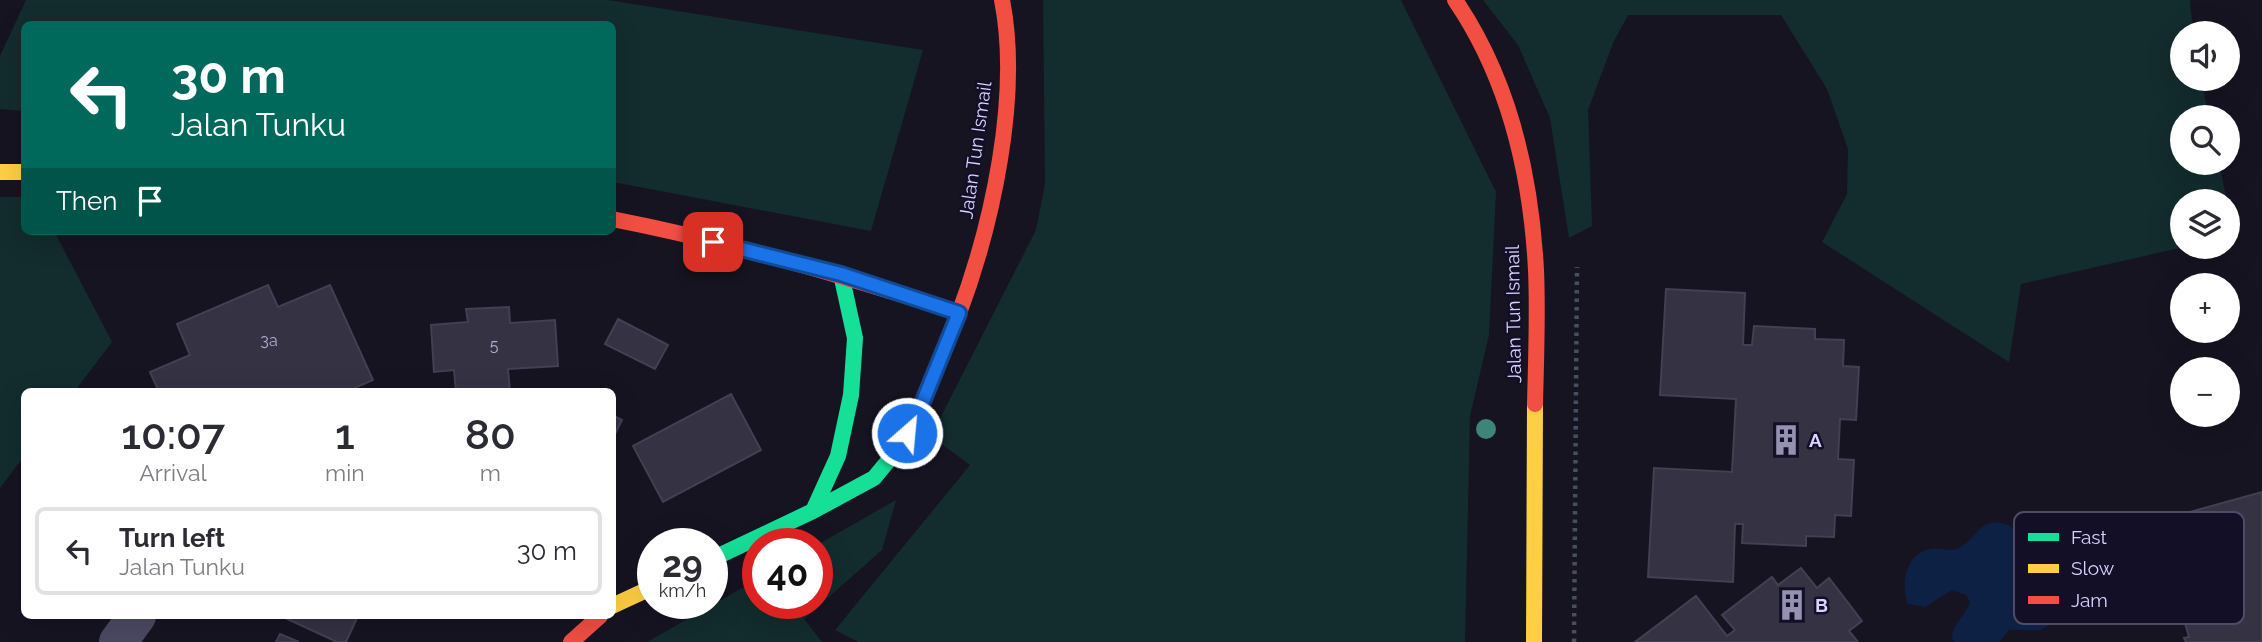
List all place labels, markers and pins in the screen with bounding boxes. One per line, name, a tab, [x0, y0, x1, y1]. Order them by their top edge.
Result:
pin	[683, 212, 743, 272]
building icon: A	[1769, 423, 1803, 457]
place label: A	[1809, 429, 1822, 451]
building icon: B	[1775, 588, 1809, 622]
place label: B	[1815, 594, 1828, 616]

